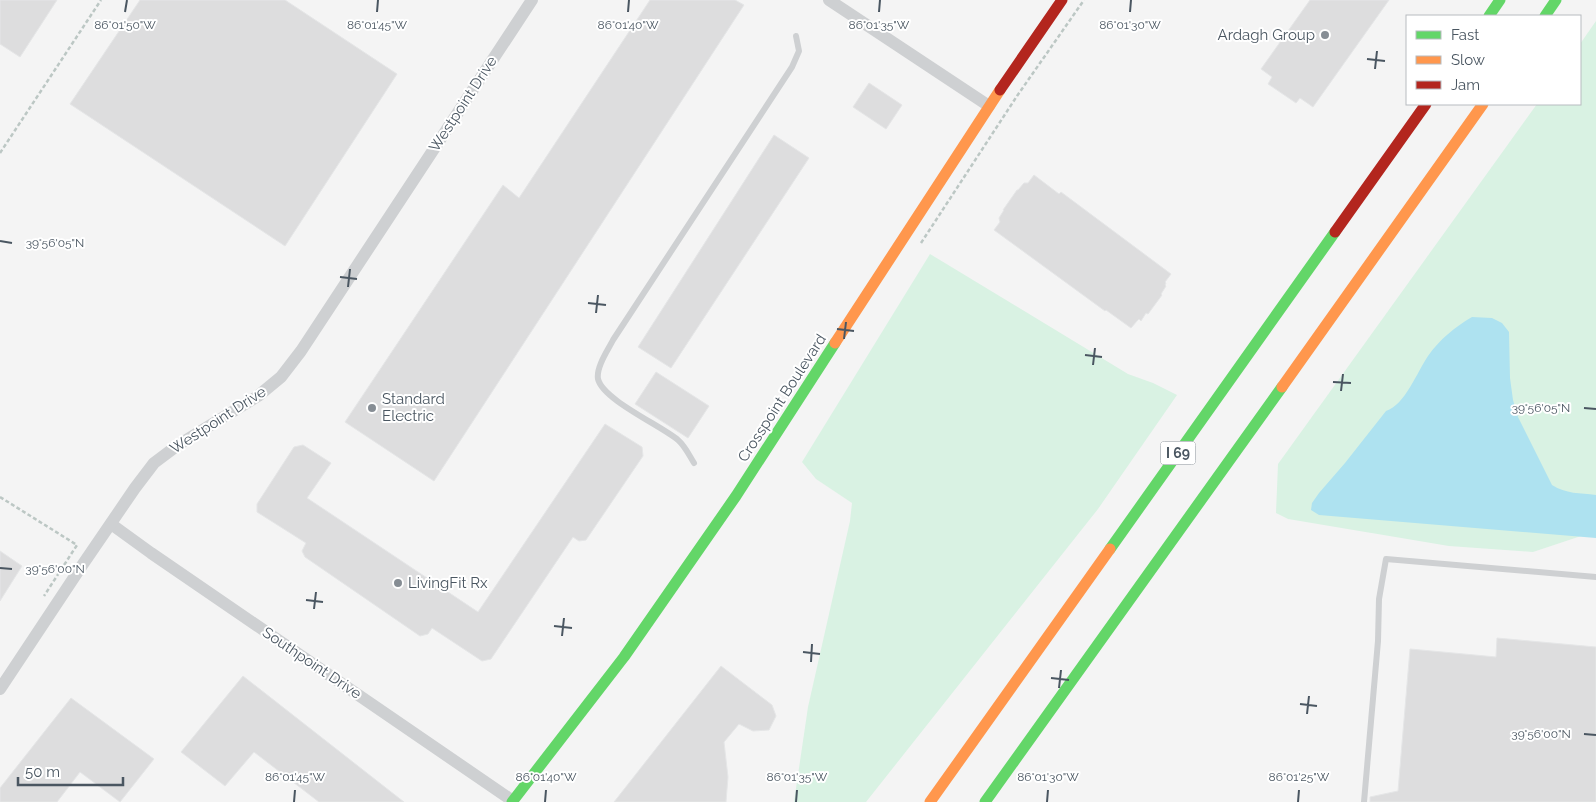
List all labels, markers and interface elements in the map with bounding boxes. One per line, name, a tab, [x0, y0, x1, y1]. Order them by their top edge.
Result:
legend	[1406, 15, 1581, 105]
text: 86°01'50"W	[94, 18, 156, 32]
text: 86°01'45"W	[347, 18, 408, 32]
text: 86°01'40"W	[598, 18, 659, 32]
text: 86°01'35"W	[849, 18, 910, 32]
text: 86°01'30"W	[1099, 18, 1161, 32]
place label: Ardagh Group	[1218, 26, 1315, 44]
text: Fast	[1451, 26, 1479, 44]
marker: Ardagh Group	[1319, 29, 1331, 41]
text: Slow	[1451, 51, 1485, 69]
street label: Westpoint Drive	[425, 53, 501, 155]
text: Jam	[1451, 76, 1480, 94]
text: 39°56'05"N	[26, 236, 84, 250]
street label: Crosspoint Boulevard	[734, 331, 830, 465]
street label: Westpoint Drive	[167, 382, 269, 458]
place label: Standard Electric	[382, 390, 445, 425]
text: 39°56'05"N	[1512, 401, 1570, 415]
marker: Standard Electric	[366, 402, 378, 414]
road number: I 69	[1160, 442, 1196, 464]
text: 39°56'00"N	[25, 562, 85, 576]
place label: LivingFit Rx	[408, 574, 488, 592]
marker: LivingFit Rx	[392, 577, 404, 589]
street label: Southpoint Drive	[259, 623, 365, 703]
text: 39°56'00"N	[1511, 727, 1571, 741]
scale bar	[18, 754, 122, 786]
text: 50 m	[25, 763, 60, 781]
text: 86°01'45"W	[265, 770, 326, 784]
text: 86°01'40"W	[516, 770, 577, 784]
text: 86°01'35"W	[767, 770, 828, 784]
text: 86°01'30"W	[1017, 770, 1079, 784]
text: 86°01'25"W	[1269, 770, 1330, 784]

